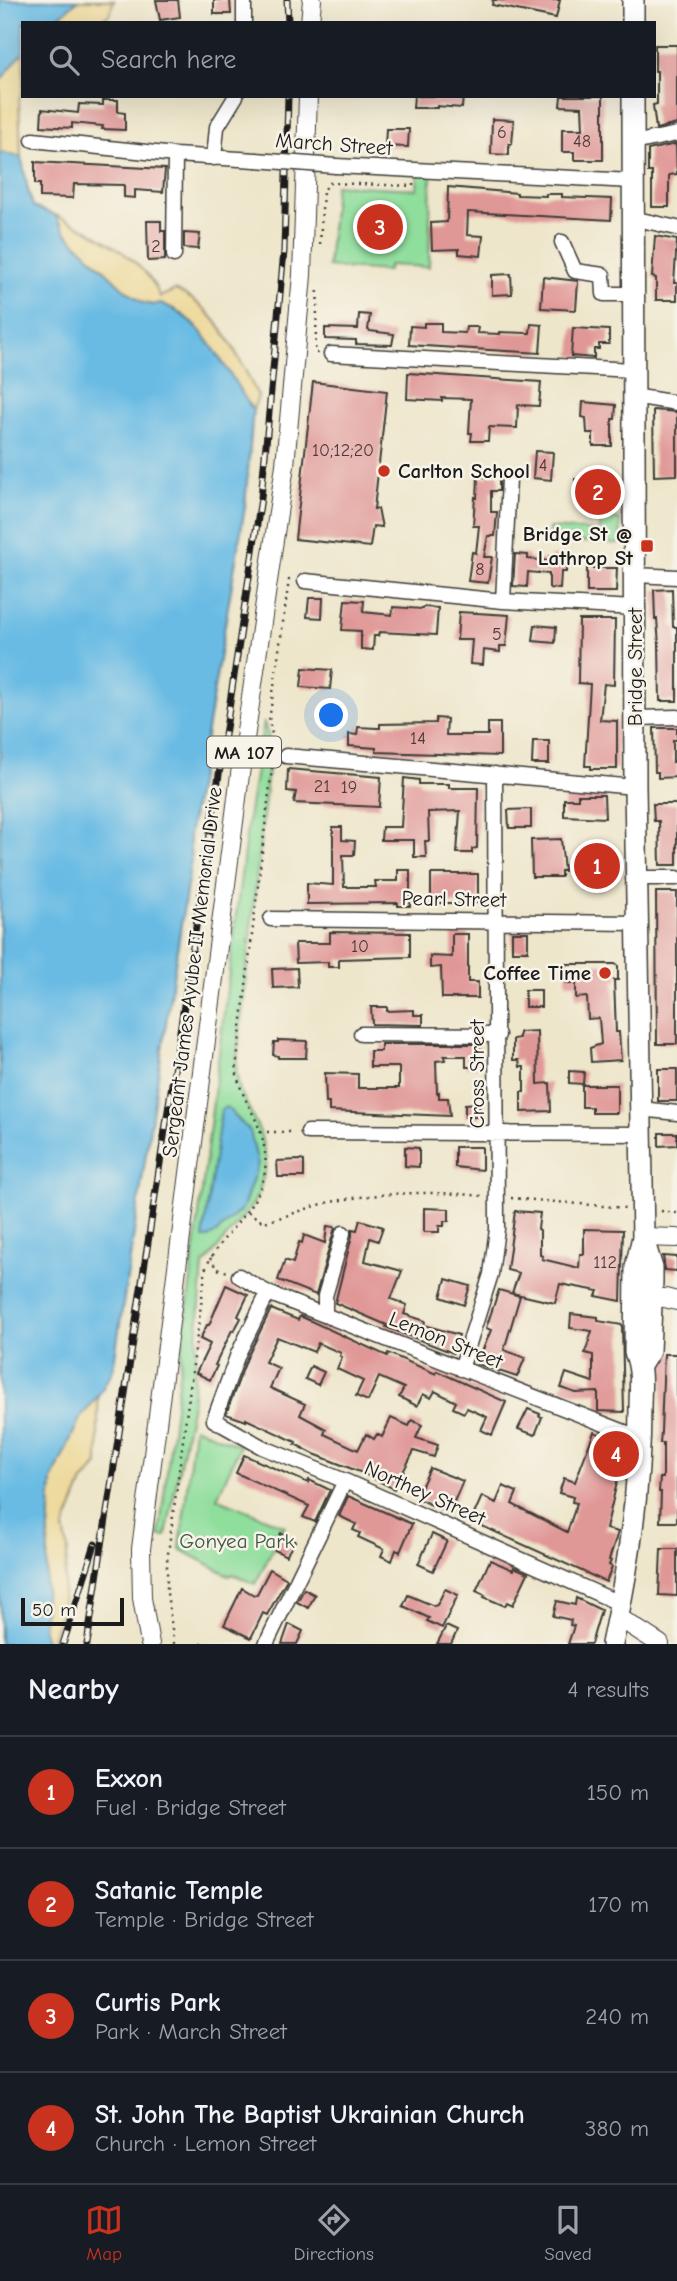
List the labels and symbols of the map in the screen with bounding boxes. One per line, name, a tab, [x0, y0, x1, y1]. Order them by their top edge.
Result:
house number: 6	[497, 122, 507, 143]
street label: March Street	[275, 128, 394, 160]
house number: 48	[573, 131, 591, 152]
pin: 3	[357, 201, 403, 253]
house number: 2	[151, 236, 161, 257]
house number: 10;12;20	[312, 440, 374, 461]
house number: 4	[539, 455, 547, 476]
place label: Carlton School	[398, 459, 530, 483]
marker: Carlton School	[376, 463, 392, 479]
pin: 2	[575, 466, 621, 518]
place label: Bridge St @ Lathrop St	[523, 522, 634, 570]
marker: Bridge St @ Lathrop St	[639, 538, 655, 554]
house number: 8	[475, 559, 485, 580]
street label: Bridge Street	[623, 607, 647, 726]
house number: 5	[492, 624, 502, 645]
your location	[314, 698, 348, 732]
house number: 14	[410, 728, 426, 749]
road number: MA 107	[207, 736, 281, 768]
house number: 21	[314, 776, 330, 797]
house number: 19	[341, 777, 357, 798]
street label: Sergeant James Ayube II Memorial Drive	[157, 785, 227, 1159]
pin: 1	[574, 840, 620, 892]
street label: Pearl Street	[401, 886, 508, 912]
house number: 10	[351, 936, 369, 957]
place label: Coffee Time	[483, 961, 591, 985]
marker: Coffee Time	[597, 965, 613, 981]
street label: Cross Street	[465, 1019, 489, 1128]
house number: 112	[593, 1252, 617, 1273]
street label: Lemon Street	[386, 1306, 507, 1374]
pin: 4	[593, 1428, 639, 1480]
street label: Northey Street	[361, 1456, 490, 1531]
park label: Gonyea Park	[179, 1529, 295, 1553]
scale bar	[21, 1595, 124, 1627]

